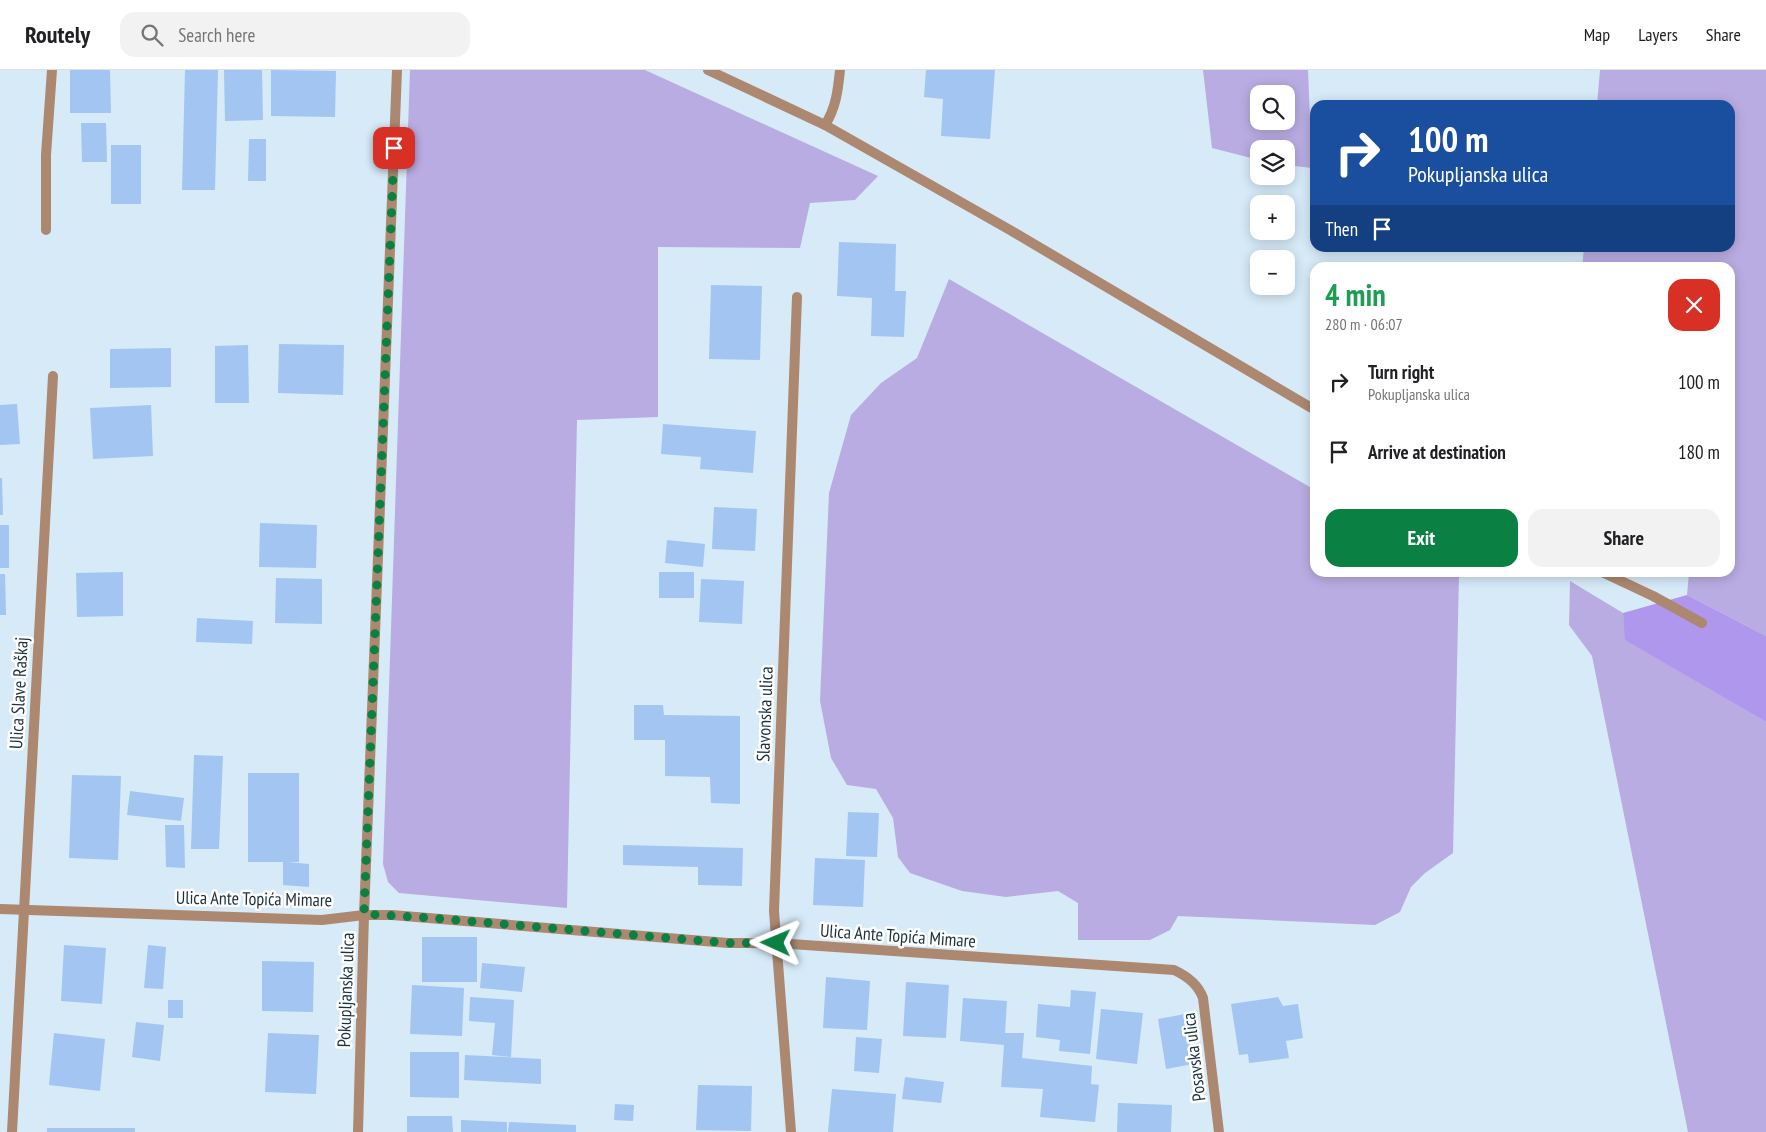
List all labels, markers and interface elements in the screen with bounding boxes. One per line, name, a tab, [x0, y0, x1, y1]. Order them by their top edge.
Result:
search box	[120, 12, 470, 57]
text: Routely	[25, 19, 90, 50]
icon: search	[138, 21, 166, 49]
text: Search here	[178, 23, 255, 47]
text: Map	[1584, 23, 1610, 46]
text: Layers	[1638, 23, 1678, 46]
text: Share	[1706, 23, 1741, 46]
map controls	[1250, 85, 1295, 295]
button: search	[1250, 85, 1295, 130]
text: 100 m	[1408, 116, 1489, 162]
icon: right	[1325, 120, 1390, 185]
pin	[373, 127, 415, 169]
icon: arrive	[380, 134, 408, 162]
button: layers	[1250, 140, 1295, 185]
text: Pokupljanska ulica	[1408, 160, 1548, 188]
button: +	[1250, 195, 1295, 240]
icon: arrive	[1368, 215, 1396, 243]
text: Then	[1325, 217, 1358, 241]
button: −	[1250, 250, 1295, 295]
text: 4 min	[1325, 275, 1386, 314]
button: close	[1668, 279, 1720, 331]
text: 280 m · 06:07	[1325, 314, 1403, 334]
text: Turn right	[1368, 360, 1434, 384]
icon: right	[1325, 368, 1353, 396]
text: 100 m	[1678, 370, 1720, 394]
text: Pokupljanska ulica	[1368, 384, 1470, 404]
icon: arrive	[1325, 438, 1353, 466]
text: Arrive at destination	[1368, 440, 1506, 464]
text: 180 m	[1678, 440, 1720, 464]
button: Exit	[1325, 509, 1518, 567]
button: Share	[1528, 509, 1720, 567]
street label: Ulica Slave Raškaj	[4, 636, 33, 750]
street label: Slavonska ulica	[751, 666, 778, 762]
street label: Ulica Ante Topića Mimare	[176, 886, 332, 911]
position arrow	[749, 916, 801, 968]
street label: Ulica Ante Topića Mimare	[819, 919, 977, 952]
street label: Pokupljanska ulica	[332, 932, 359, 1048]
street label: Posavska ulica	[1177, 1011, 1210, 1103]

